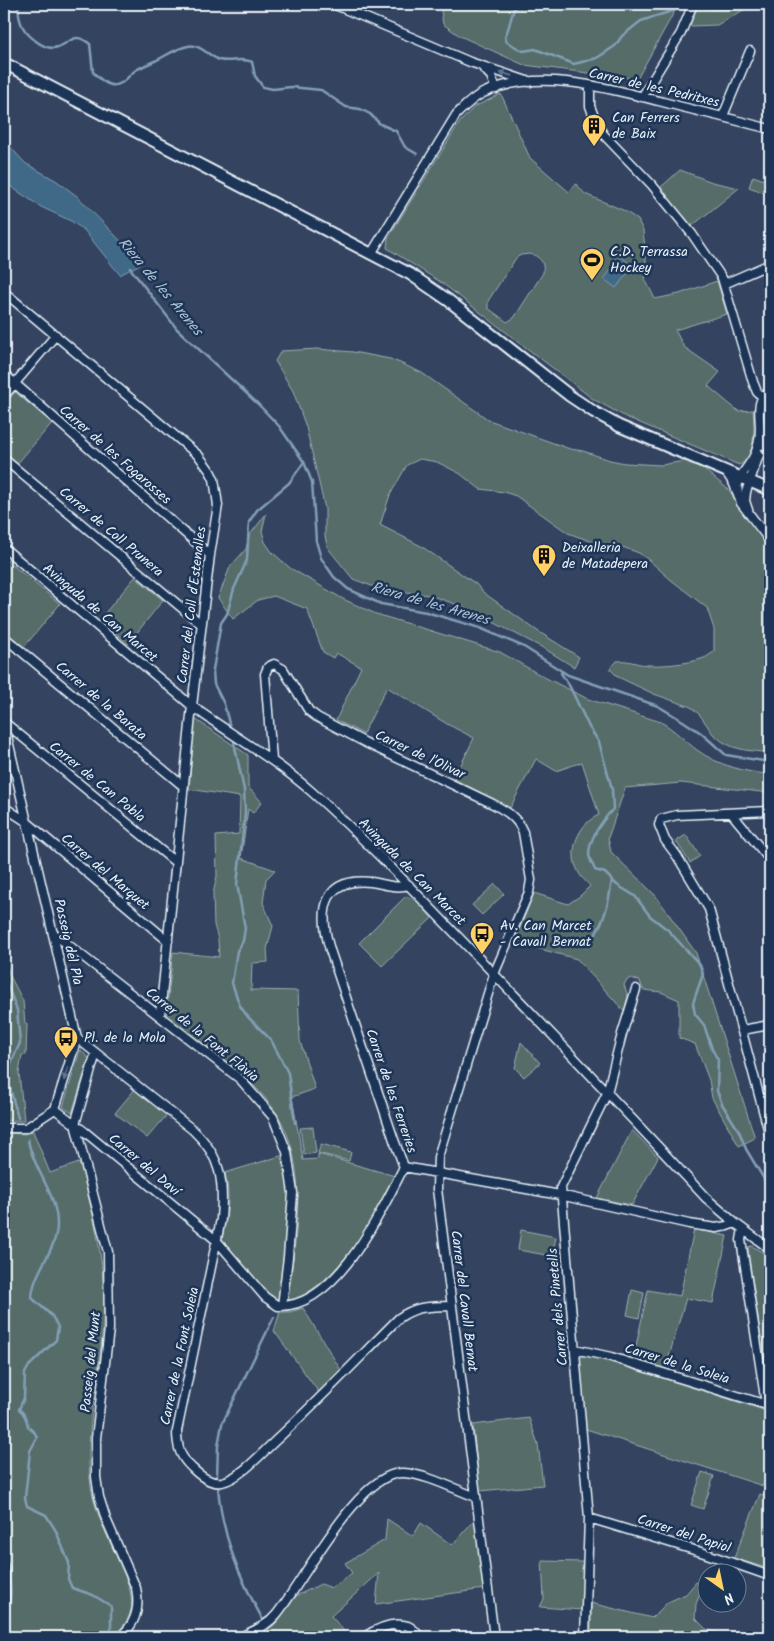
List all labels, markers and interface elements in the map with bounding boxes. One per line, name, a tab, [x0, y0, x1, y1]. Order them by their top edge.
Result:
street label: Carrer de les Pedritxes	[586, 62, 722, 114]
one-way arrow	[498, 69, 513, 77]
place label: Can Ferrers de Baix	[612, 107, 680, 145]
building icon: Can Ferrers de Baix	[581, 113, 607, 147]
water label: Riera de les Arenes	[112, 232, 209, 343]
place label: C.D. Terrassa Hockey	[610, 241, 688, 279]
sports icon: C.D. Terrassa Hockey	[579, 247, 605, 281]
street label: Carrer de les Fogarosses	[54, 400, 176, 510]
street label: Carrer de Coll Prunera	[54, 482, 168, 582]
street label: Carrer del Coll d'Estenalles	[171, 525, 213, 685]
place label: Deixalleria de Matadepera	[562, 537, 648, 575]
building icon: Deixalleria de Matadepera	[531, 543, 557, 577]
street label: Avinguda de Can Marcet	[37, 558, 163, 668]
water label: Riera de les Arenes	[368, 576, 494, 633]
street label: Carrer de la Barata	[50, 656, 152, 746]
street label: Carrer de l'Olivar	[371, 724, 470, 786]
street label: Carrer de Can Pobla	[44, 736, 150, 828]
street label: Avinguda de Can Marcet	[353, 813, 471, 931]
street label: Carrer del Marquet	[56, 828, 155, 916]
street label: Passeig del Pla	[47, 897, 89, 987]
place label: Av. Can Marcet - Cavall Bernat	[500, 915, 592, 953]
bus stop icon: Av. Can Marcet - Cavall Bernat	[469, 921, 495, 955]
street label: Carrer de la Font Flàvia	[140, 982, 264, 1088]
bus stop icon: Pl. de la Mola	[53, 1025, 79, 1059]
street label: Carrer de les Ferreries	[359, 1026, 423, 1156]
place label: Pl. de la Mola	[84, 1027, 166, 1049]
one-way arrow	[61, 1066, 69, 1081]
street label: Carrer del Daví	[103, 1128, 187, 1203]
street label: Carrer del Cavall Bernat	[444, 1229, 484, 1374]
street label: Carrer dels Pinetells	[542, 1247, 574, 1367]
street label: Carrer de la Font Soleia	[155, 1285, 205, 1427]
street label: Passeig del Munt	[75, 1310, 107, 1413]
street label: Carrer de la Soleia	[622, 1338, 732, 1390]
street label: Carrer del Papiol	[634, 1509, 734, 1560]
north arrow	[696, 1564, 746, 1614]
text: N	[719, 1586, 738, 1610]

